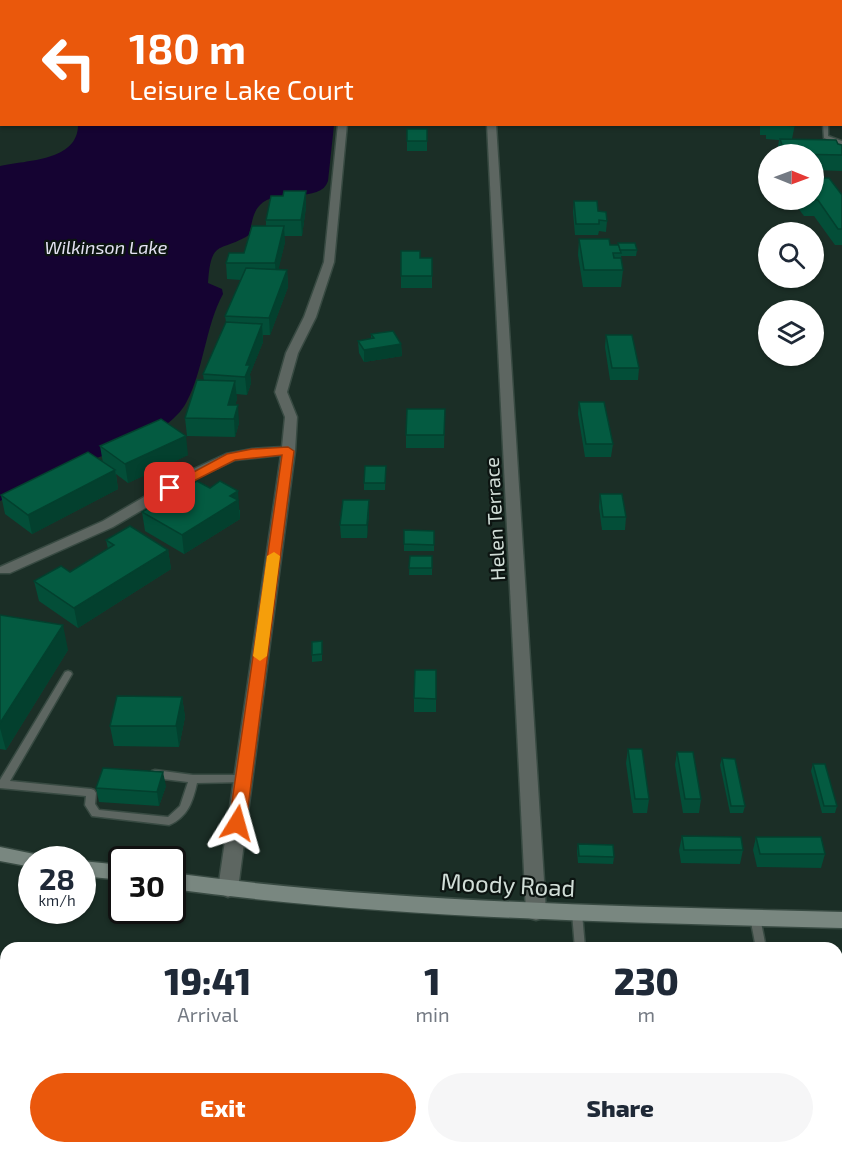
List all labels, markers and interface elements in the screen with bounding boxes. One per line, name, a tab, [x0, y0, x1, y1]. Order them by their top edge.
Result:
text: 180 m	[129, 22, 246, 72]
icon: left	[30, 24, 108, 102]
text: Leisure Lake Court	[129, 73, 354, 105]
north arrow	[758, 144, 824, 210]
map controls	[758, 144, 824, 366]
button: search	[758, 222, 824, 288]
water label: Wilkinson Lake	[45, 236, 168, 258]
button: layers	[758, 300, 824, 366]
street label: Helen Terrace	[479, 457, 509, 581]
pin	[144, 462, 195, 513]
icon: arrive	[153, 471, 186, 504]
position arrow	[205, 791, 269, 855]
speed limit sign: 30	[108, 846, 186, 924]
text: 28	[39, 860, 75, 896]
street label: Moody Road	[440, 866, 576, 902]
text: km/h	[38, 891, 76, 909]
text: 19:41	[164, 959, 251, 1002]
text: 1	[424, 959, 441, 1002]
text: 230	[614, 959, 679, 1002]
text: Arrival	[177, 1002, 238, 1026]
text: min	[415, 1002, 450, 1026]
text: m	[637, 1002, 655, 1026]
button: Exit	[30, 1073, 416, 1142]
button: Share	[428, 1073, 813, 1142]

